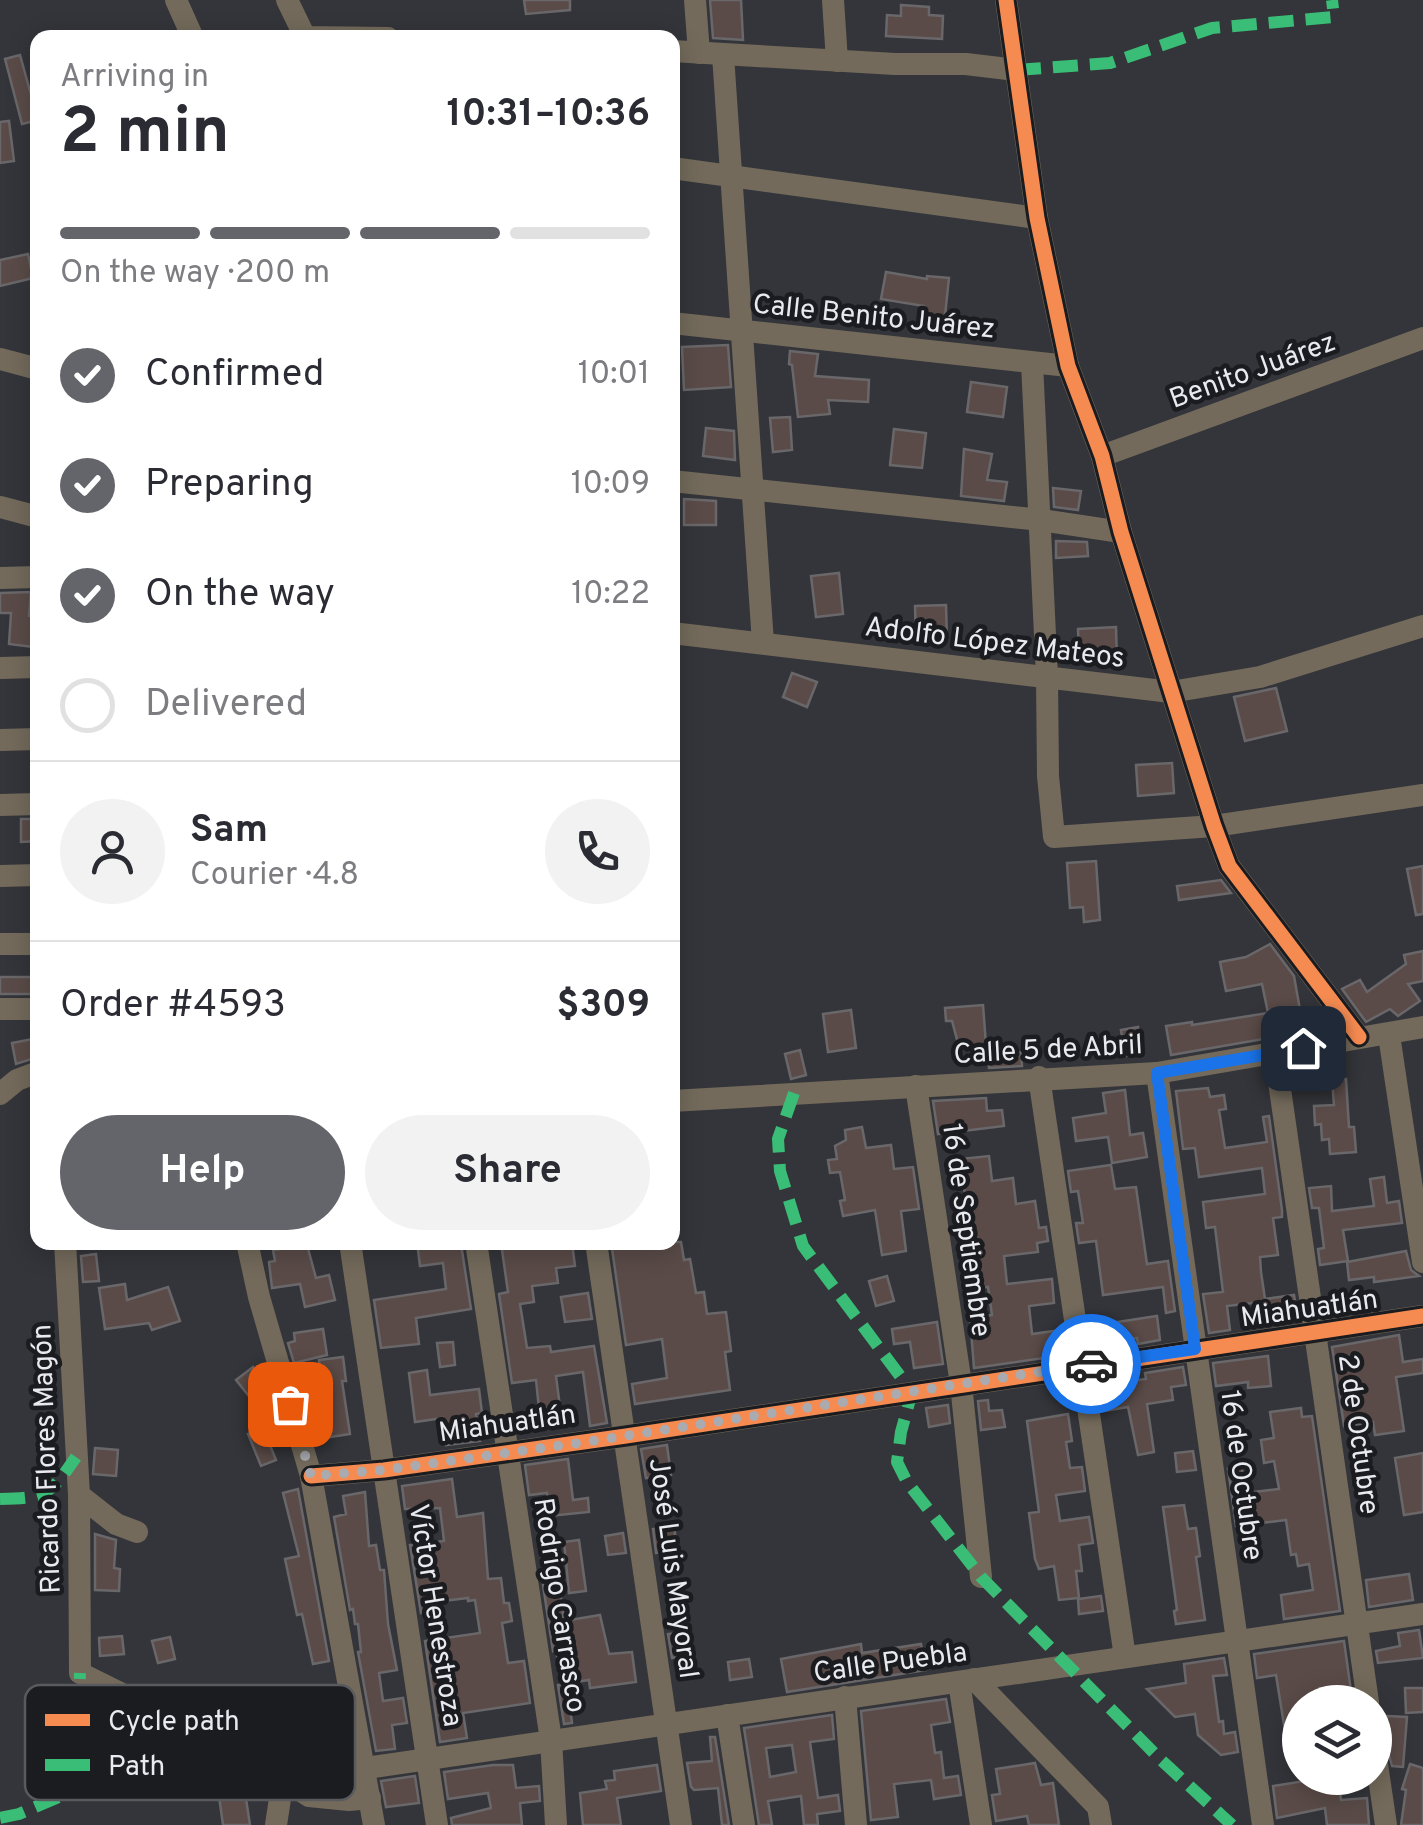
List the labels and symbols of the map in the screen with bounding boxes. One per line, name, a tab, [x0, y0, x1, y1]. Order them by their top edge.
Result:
street label: Calle Benito Juárez	[751, 287, 997, 349]
street label: Benito Juárez	[1165, 325, 1341, 419]
street label: Adolfo López Mateos	[863, 610, 1127, 678]
pin	[1261, 1006, 1346, 1091]
street label: Calle 5 de Abril	[953, 1028, 1144, 1074]
street label: 16 de Septiembre	[932, 1121, 998, 1340]
street label: Miahuatlán	[1238, 1283, 1380, 1337]
courier	[1041, 1314, 1141, 1414]
street label: Ricardo Flores Magón	[25, 1323, 71, 1594]
street label: 2 de Octubre	[1328, 1352, 1386, 1517]
pin	[248, 1362, 333, 1447]
street label: 16 de Octubre	[1210, 1388, 1270, 1563]
street label: Miahuatlán	[436, 1398, 578, 1452]
street label: José Luis Mayoral	[639, 1456, 705, 1681]
street label: Rodrigo Carrasco	[523, 1495, 593, 1716]
street label: Víctor Henestroza	[399, 1502, 469, 1729]
street label: Calle Puebla	[811, 1635, 970, 1693]
legend	[25, 1685, 355, 1800]
text: Cycle path	[108, 1705, 240, 1741]
text: Path	[108, 1750, 165, 1786]

